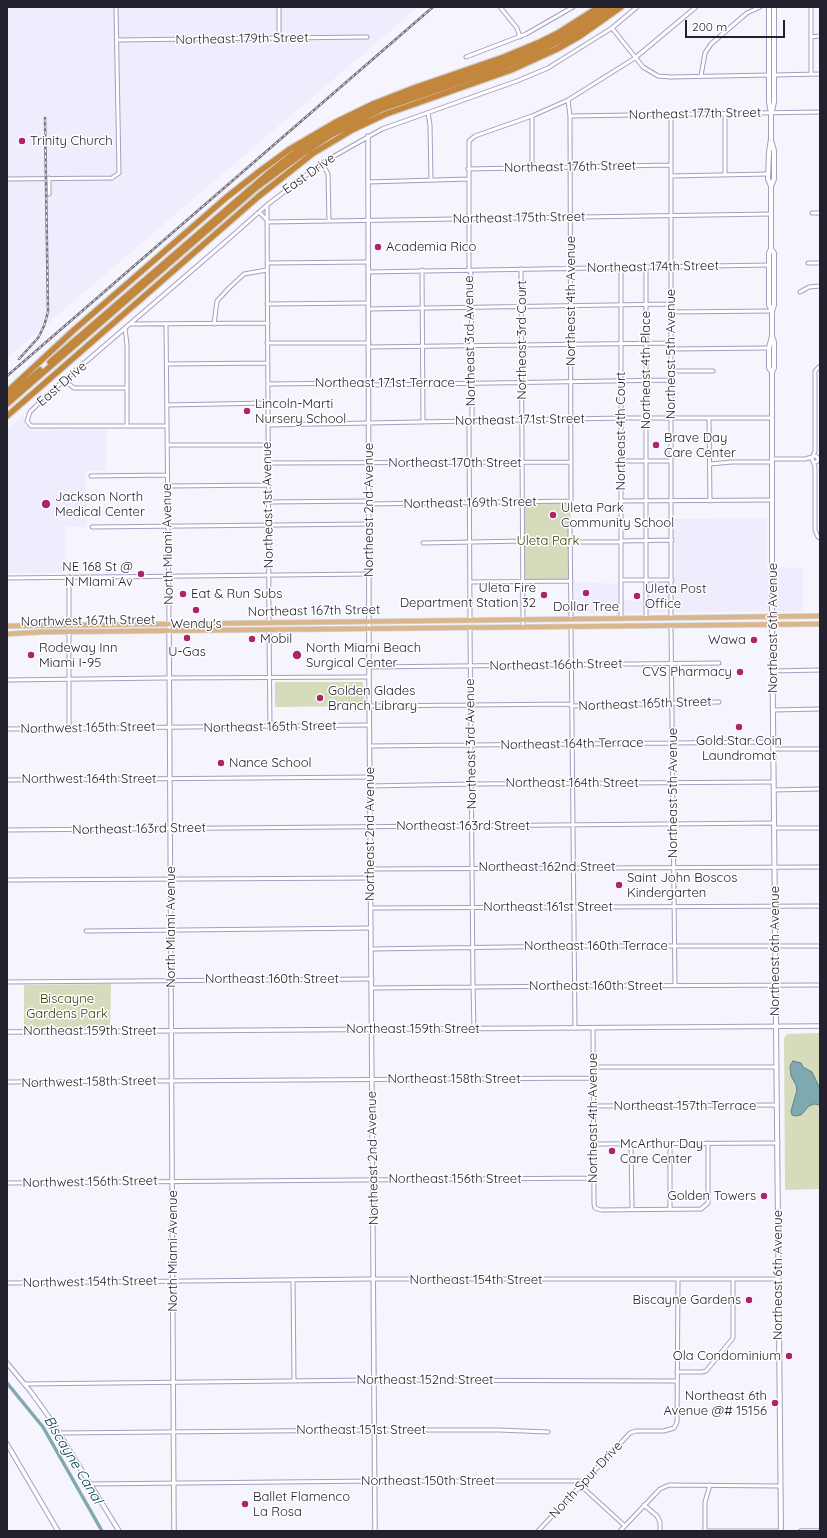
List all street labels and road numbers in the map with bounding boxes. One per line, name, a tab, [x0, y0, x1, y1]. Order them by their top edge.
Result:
street label: Northeast 179th Street	[175, 30, 309, 48]
street label: Northeast 177th Street	[629, 105, 761, 123]
street label: East Drive	[280, 150, 338, 198]
street label: Northeast 176th Street	[504, 158, 636, 176]
street label: Northeast 175th Street	[452, 209, 586, 227]
street label: Northeast 4th Avenue	[563, 236, 579, 366]
street label: Northeast 174th Street	[587, 258, 719, 276]
street label: Northeast 3rd Avenue	[461, 275, 479, 407]
street label: Northeast 3rd Court	[514, 280, 530, 400]
street label: Northeast 5th Avenue	[663, 289, 679, 419]
street label: Northeast 4th Place	[638, 311, 654, 429]
street label: East Drive	[34, 358, 90, 410]
street label: Northeast 4th Court	[613, 372, 629, 490]
street label: Northeast 171st Terrace	[315, 375, 455, 391]
street label: Northeast 171st Street	[455, 411, 585, 429]
street label: Northeast 1st Avenue	[259, 441, 277, 569]
street label: Northeast 2nd Avenue	[361, 443, 377, 577]
street label: Northeast 170th Street	[388, 455, 522, 471]
street label: North Miami Avenue	[159, 483, 177, 605]
street label: Northeast 169th Street	[403, 494, 537, 512]
street label: Northeast 6th Avenue	[765, 563, 781, 693]
street label: Northeast 167th Street	[247, 602, 381, 620]
street label: Northwest 167th Street	[21, 612, 155, 630]
street label: Northeast 166th Street	[489, 656, 623, 674]
street label: Northeast 3rd Avenue	[462, 678, 480, 810]
street label: Northeast 165th Street	[578, 694, 712, 714]
street label: Northeast 165th Street	[203, 718, 337, 736]
street label: Northwest 165th Street	[20, 719, 156, 737]
street label: Northeast 5th Avenue	[665, 728, 681, 858]
street label: Northeast 164th Terrace	[500, 735, 644, 753]
street label: Northeast 2nd Avenue	[362, 767, 378, 901]
street label: Northwest 164th Street	[21, 771, 157, 787]
street label: Northeast 164th Street	[505, 775, 639, 791]
street label: Northeast 163rd Street	[396, 818, 530, 834]
street label: Northeast 163rd Street	[72, 820, 206, 838]
street label: Northeast 162nd Street	[479, 859, 615, 875]
street label: North Miami Avenue	[163, 866, 179, 988]
street label: Northeast 6th Avenue	[767, 886, 783, 1016]
street label: Northeast 161st Street	[483, 899, 613, 915]
street label: Northeast 160th Terrace	[524, 938, 668, 954]
street label: Northeast 160th Street	[205, 971, 339, 987]
street label: Northeast 160th Street	[529, 978, 663, 994]
street label: Northeast 159th Street	[346, 1021, 480, 1037]
street label: Northeast 159th Street	[23, 1023, 157, 1039]
street label: Northeast 4th Avenue	[585, 1053, 601, 1183]
street label: Northeast 158th Street	[387, 1071, 521, 1087]
street label: Northwest 158th Street	[21, 1073, 157, 1091]
street label: Northeast 2nd Avenue	[364, 1091, 382, 1225]
street label: Northeast 157th Terrace	[614, 1098, 756, 1114]
street label: Northeast 156th Street	[388, 1171, 522, 1187]
street label: Northwest 156th Street	[22, 1173, 158, 1191]
street label: North Miami Avenue	[165, 1190, 181, 1312]
street label: Northeast 6th Avenue	[770, 1210, 786, 1340]
street label: Northeast 154th Street	[409, 1272, 543, 1288]
street label: Northwest 154th Street	[22, 1273, 158, 1291]
street label: Northeast 152nd Street	[356, 1372, 494, 1388]
street label: Northeast 151st Street	[296, 1422, 426, 1438]
street label: North Spur Drive	[546, 1438, 626, 1522]
street label: Northeast 150th Street	[361, 1473, 495, 1489]

